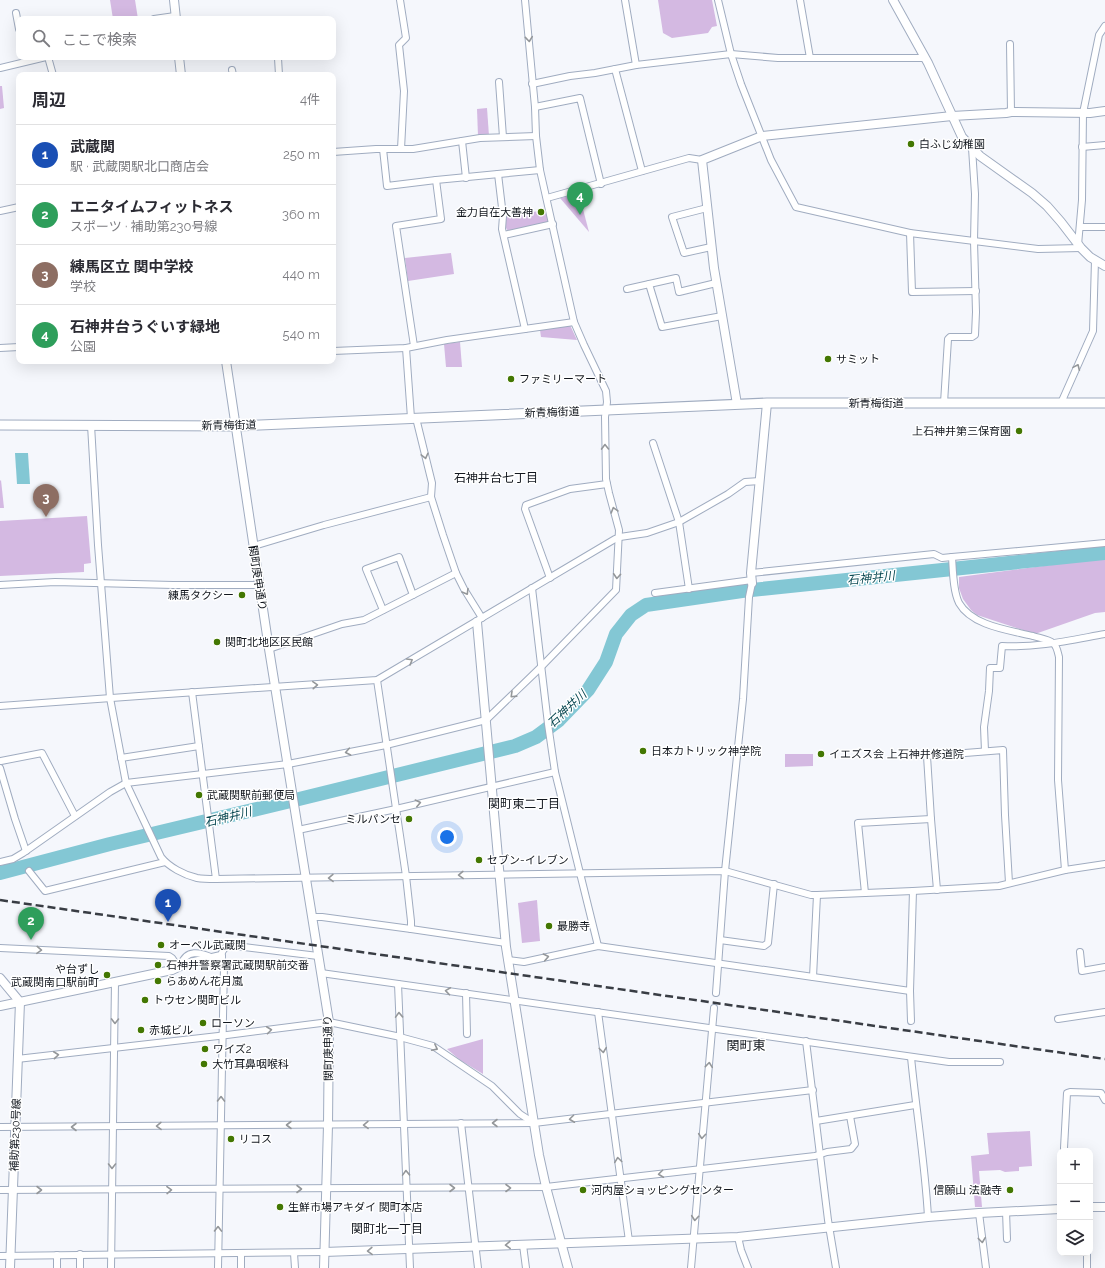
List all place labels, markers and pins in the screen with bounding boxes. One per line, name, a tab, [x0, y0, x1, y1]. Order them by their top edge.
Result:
place label: 白ふじ幼稚園	[919, 138, 985, 151]
marker: 白ふじ幼稚園	[906, 139, 916, 149]
pin: 4	[567, 182, 593, 215]
place label: 金力自在大善神	[456, 206, 533, 219]
marker: 金力自在大善神	[536, 207, 546, 217]
place label: サミット	[836, 353, 880, 366]
marker: サミット	[823, 354, 833, 364]
place label: ファミリーマート	[519, 373, 607, 386]
marker: ファミリーマート	[506, 374, 516, 384]
place label: 上石神井第三保育園	[912, 425, 1011, 438]
marker: 上石神井第三保育園	[1014, 426, 1024, 436]
pin: 3	[33, 484, 59, 517]
place label: 練馬タクシー	[168, 589, 234, 602]
marker: 練馬タクシー	[237, 590, 247, 600]
place label: 関町北地区区民館	[225, 636, 313, 649]
marker: 関町北地区区民館	[212, 637, 222, 647]
place label: 日本カトリック神学院	[651, 745, 761, 758]
marker: 日本カトリック神学院	[638, 746, 648, 756]
place label: イエズス会 上石神井修道院	[829, 748, 964, 761]
marker: イエズス会 上石神井修道院	[816, 749, 826, 759]
place label: 武蔵関駅前郵便局	[207, 789, 295, 802]
marker: 武蔵関駅前郵便局	[194, 790, 204, 800]
place label: ミルパンセ	[345, 813, 401, 826]
marker: ミルパンセ	[404, 814, 414, 824]
place label: セブン-イレブン	[487, 854, 569, 867]
marker: セブン-イレブン	[474, 855, 484, 865]
pin: 1	[155, 889, 181, 922]
pin: 2	[18, 907, 44, 940]
place label: 最勝寺	[557, 920, 590, 933]
marker: 最勝寺	[544, 921, 554, 931]
place label: オーベル武蔵関	[169, 939, 246, 952]
marker: オーベル武蔵関	[156, 940, 166, 950]
place label: 石神井警察署武蔵関駅前交番	[166, 959, 309, 972]
marker: 石神井警察署武蔵関駅前交番	[153, 960, 163, 970]
place label: や台ずし 武蔵関南口駅前町	[11, 963, 99, 989]
marker: や台ずし 武蔵関南口駅前町	[102, 970, 112, 980]
place label: らあめん花月嵐	[166, 975, 243, 988]
marker: らあめん花月嵐	[153, 976, 163, 986]
place label: トウセン関町ビル	[153, 994, 241, 1007]
marker: トウセン関町ビル	[140, 995, 150, 1005]
place label: ローソン	[211, 1017, 255, 1030]
marker: ローソン	[198, 1018, 208, 1028]
place label: 赤城ビル	[149, 1024, 193, 1037]
marker: 赤城ビル	[136, 1025, 146, 1035]
place label: ワイズ2	[213, 1043, 252, 1056]
marker: ワイズ2	[200, 1044, 210, 1054]
place label: 大竹耳鼻咽喉科	[212, 1058, 289, 1071]
marker: 大竹耳鼻咽喉科	[199, 1059, 209, 1069]
place label: リコス	[239, 1133, 272, 1146]
marker: リコス	[226, 1134, 236, 1144]
place label: 河内屋ショッピングセンター	[591, 1184, 734, 1197]
place label: 信願山 法融寺	[933, 1184, 1002, 1197]
marker: 河内屋ショッピングセンター	[578, 1185, 588, 1195]
marker: 信願山 法融寺	[1005, 1185, 1015, 1195]
place label: 生鮮市場アキダイ 関町本店	[288, 1201, 423, 1214]
marker: 生鮮市場アキダイ 関町本店	[275, 1202, 285, 1212]

